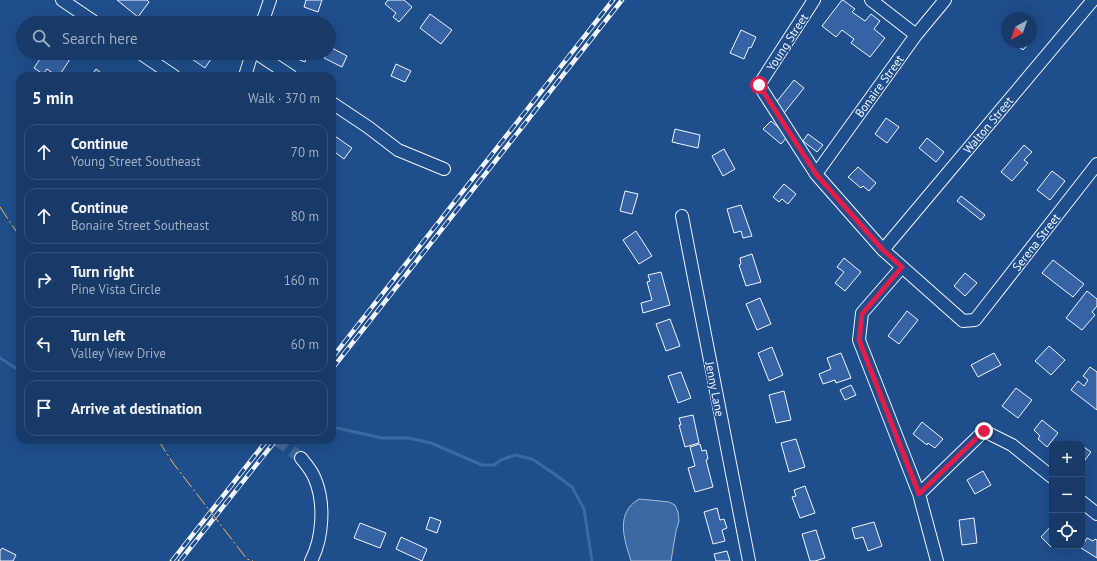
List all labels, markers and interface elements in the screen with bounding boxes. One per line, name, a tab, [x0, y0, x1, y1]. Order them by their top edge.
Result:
street label: Young Street	[763, 10, 811, 74]
north arrow	[1001, 12, 1037, 48]
search box	[16, 16, 336, 60]
icon: search	[30, 27, 52, 49]
text: Search here	[62, 29, 138, 48]
street label: Bonaire Street	[851, 52, 907, 120]
route start	[750, 76, 768, 94]
text: 5 min	[32, 87, 73, 109]
text: Walk · 370 m	[248, 90, 320, 107]
street label: Walton Street	[960, 93, 1016, 157]
text: Continue	[71, 134, 128, 153]
icon: ahead	[33, 141, 55, 163]
text: 70 m	[291, 144, 319, 161]
text: Young Street Southeast	[71, 153, 201, 170]
text: Continue	[71, 198, 128, 217]
icon: ahead	[33, 205, 55, 227]
text: 80 m	[291, 208, 319, 225]
street label: Serena Street	[1009, 210, 1063, 274]
text: Bonaire Street Southeast	[71, 217, 209, 234]
text: Turn right	[71, 262, 134, 281]
icon: right	[33, 269, 55, 291]
text: 160 m	[284, 272, 319, 289]
text: Pine Vista Circle	[71, 281, 161, 298]
text: Turn left	[71, 326, 125, 345]
icon: left	[33, 333, 55, 355]
text: 60 m	[291, 336, 319, 353]
text: Valley View Drive	[71, 345, 166, 362]
street label: Jenny Lane	[702, 359, 728, 418]
icon: arrive	[33, 397, 55, 419]
text: Arrive at destination	[71, 399, 202, 418]
route end	[975, 422, 993, 440]
map controls	[1049, 441, 1085, 549]
button: +	[1049, 441, 1085, 477]
button: −	[1049, 477, 1085, 513]
button: locate	[1049, 513, 1085, 549]

